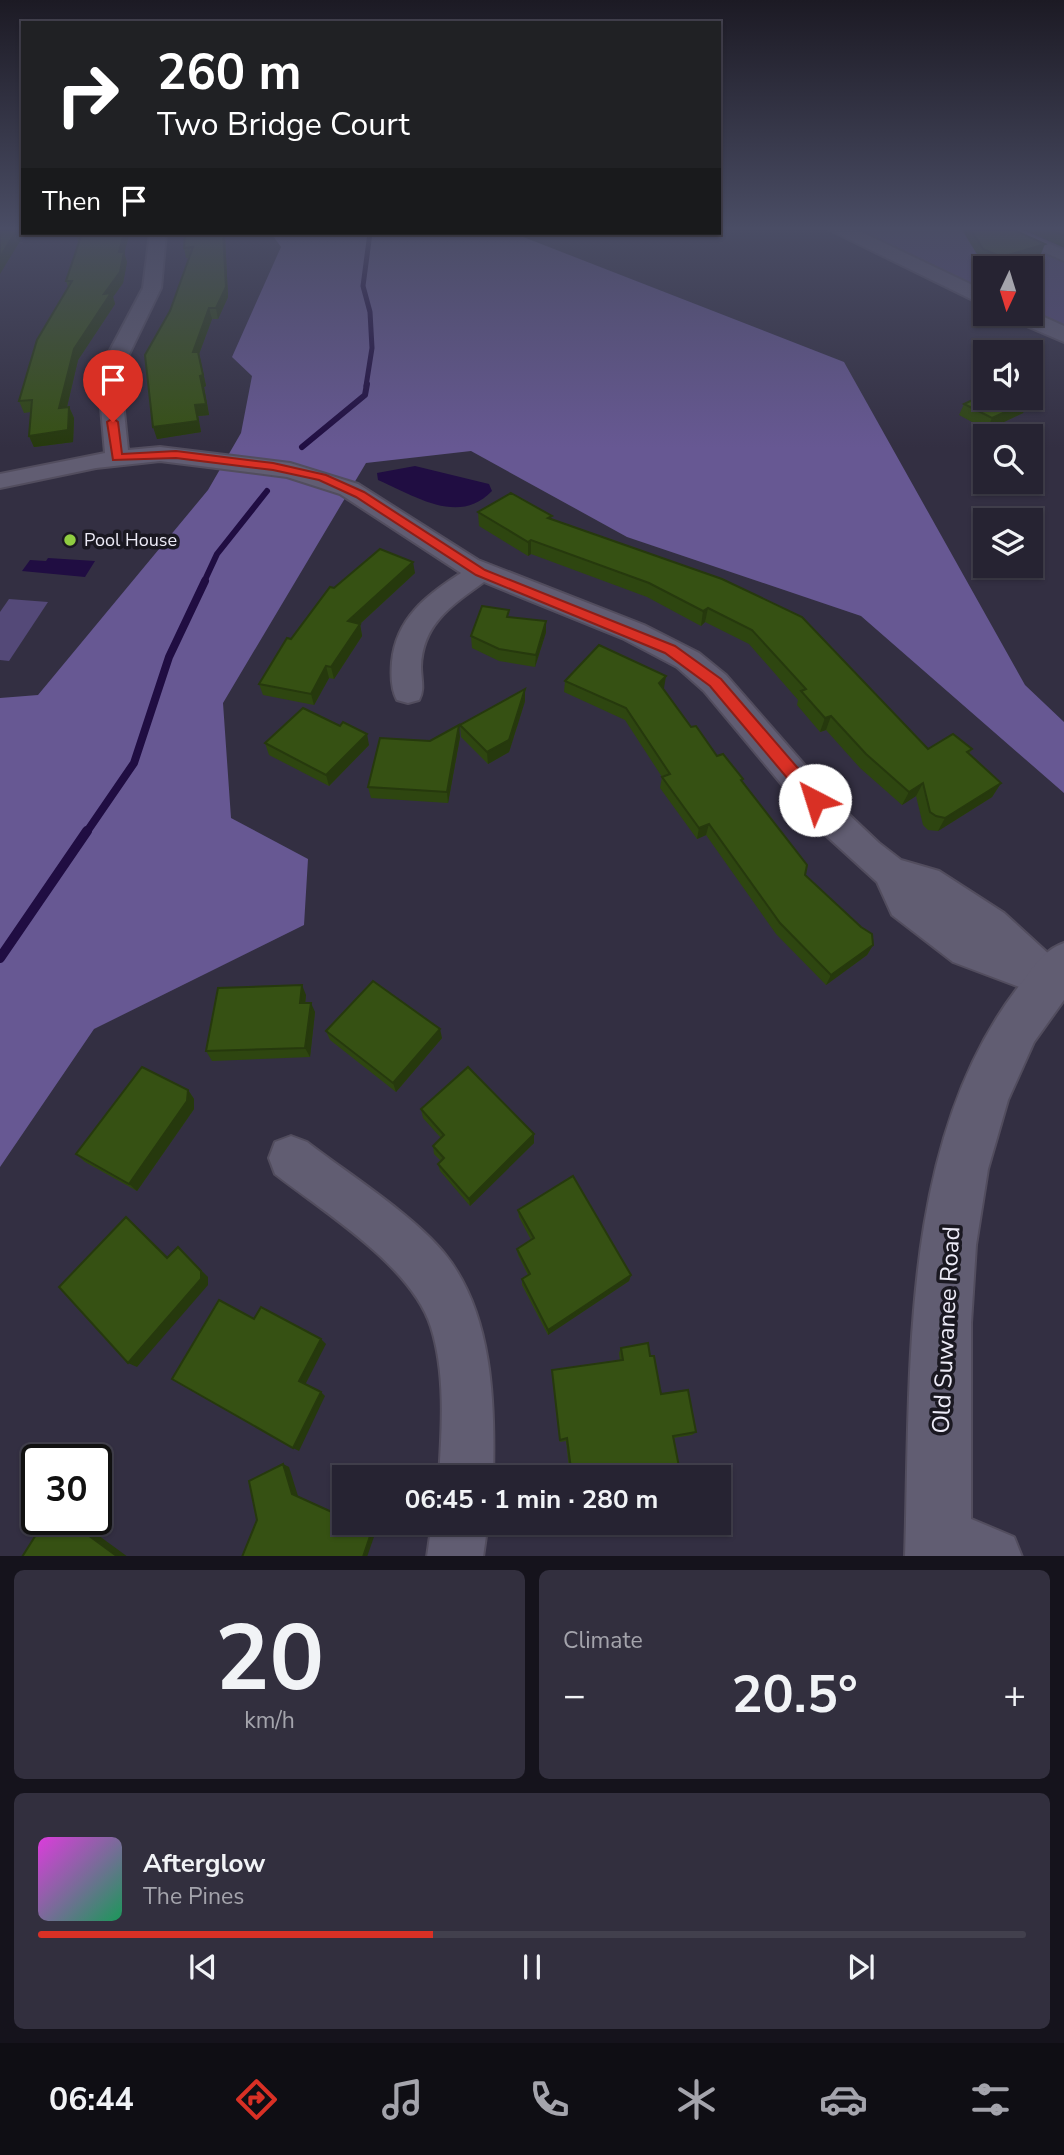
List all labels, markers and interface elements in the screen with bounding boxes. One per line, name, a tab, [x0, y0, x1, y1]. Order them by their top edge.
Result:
text: 260 m	[157, 39, 301, 106]
icon: right	[42, 49, 133, 140]
text: Two Bridge Court	[157, 103, 410, 146]
icon: arrive	[115, 182, 153, 220]
text: Then	[42, 184, 101, 219]
north arrow	[973, 256, 1043, 326]
map controls	[973, 256, 1043, 578]
button: sound	[973, 340, 1043, 410]
pin	[83, 350, 143, 422]
icon: arrive	[94, 361, 132, 399]
button: search	[973, 424, 1043, 494]
button: layers	[973, 508, 1043, 578]
place label: Pool House	[84, 528, 177, 552]
marker: Pool House	[62, 532, 78, 548]
position arrow	[778, 763, 852, 837]
street label: Old Suwanee Road	[925, 1225, 967, 1435]
speed limit sign: 30	[21, 1444, 112, 1535]
text: 06:45 · 1 min · 280 m	[405, 1482, 658, 1517]
text: 20	[215, 1597, 324, 1721]
text: Climate	[563, 1625, 643, 1656]
text: 20.5°	[731, 1659, 858, 1730]
text: −	[563, 1670, 586, 1721]
text: +	[1003, 1670, 1026, 1721]
text: km/h	[244, 1705, 295, 1736]
text: Afterglow	[143, 1846, 266, 1881]
text: The Pines	[143, 1881, 244, 1912]
icon: previous	[184, 1948, 222, 1986]
icon: pause	[513, 1948, 551, 1986]
icon: next	[842, 1948, 880, 1986]
icon: directions	[232, 2075, 281, 2124]
icon: music	[378, 2075, 427, 2124]
icon: phone	[525, 2075, 574, 2124]
icon: climate	[672, 2075, 721, 2124]
icon: car	[819, 2075, 868, 2124]
icon: filters	[966, 2075, 1015, 2124]
text: 06:44	[49, 2078, 134, 2121]

